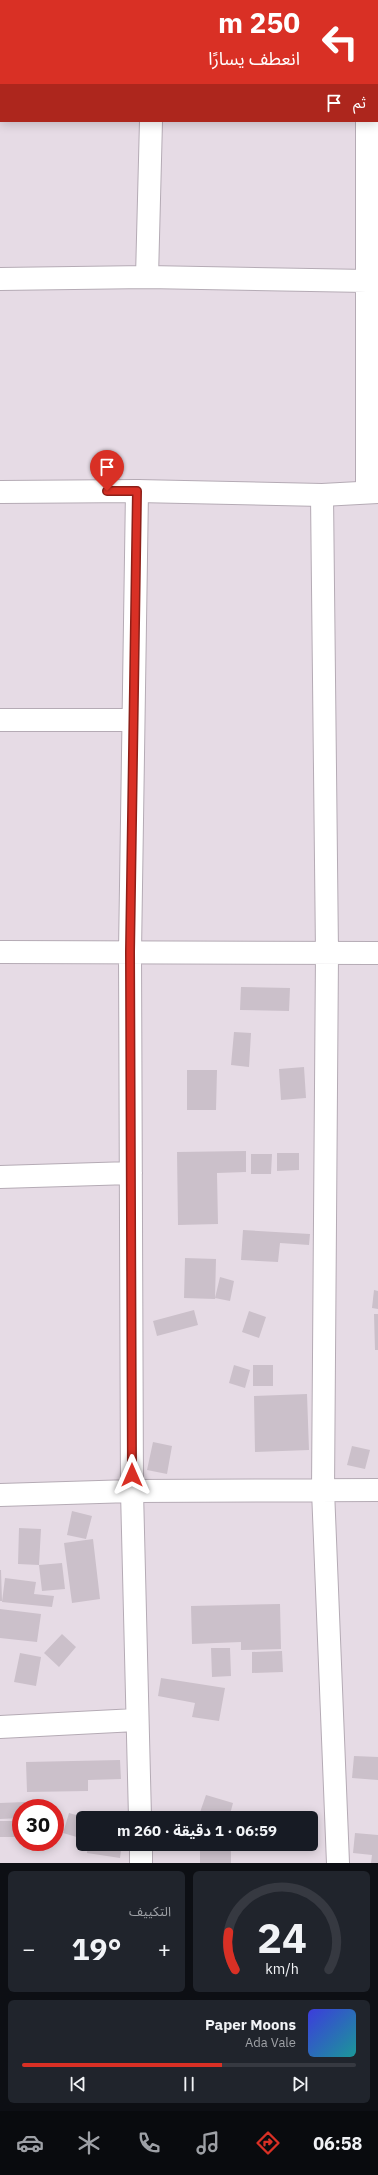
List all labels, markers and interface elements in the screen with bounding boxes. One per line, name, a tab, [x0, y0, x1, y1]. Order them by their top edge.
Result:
text: 250 m	[218, 4, 300, 41]
icon: left	[314, 16, 366, 68]
text: انعطف يسارًا	[208, 47, 300, 70]
icon: arrive	[323, 92, 345, 114]
text: ثم	[353, 93, 366, 112]
pin	[90, 450, 124, 491]
icon: arrive	[96, 456, 118, 478]
position arrow	[111, 1454, 153, 1496]
speed limit sign: 30	[12, 1799, 64, 1851]
text: 06:59 · 1 دقيقة · 260 m	[117, 1821, 277, 1840]
text: التكييف	[129, 1903, 171, 1920]
text: 24	[257, 1909, 306, 1963]
text: 19°	[71, 1929, 122, 1968]
text: −	[22, 1934, 35, 1963]
text: +	[158, 1934, 171, 1963]
text: km/h	[265, 1958, 298, 1977]
text: Paper Moons	[205, 2015, 296, 2034]
text: Ada Vale	[245, 2034, 296, 2051]
icon: previous	[67, 2073, 89, 2095]
icon: pause	[178, 2073, 200, 2095]
icon: next	[289, 2073, 311, 2095]
icon: car	[16, 2129, 44, 2157]
icon: climate	[75, 2129, 103, 2157]
icon: phone	[135, 2129, 163, 2157]
icon: music	[194, 2129, 222, 2157]
icon: directions	[254, 2129, 282, 2157]
text: 06:58	[313, 2132, 362, 2155]

